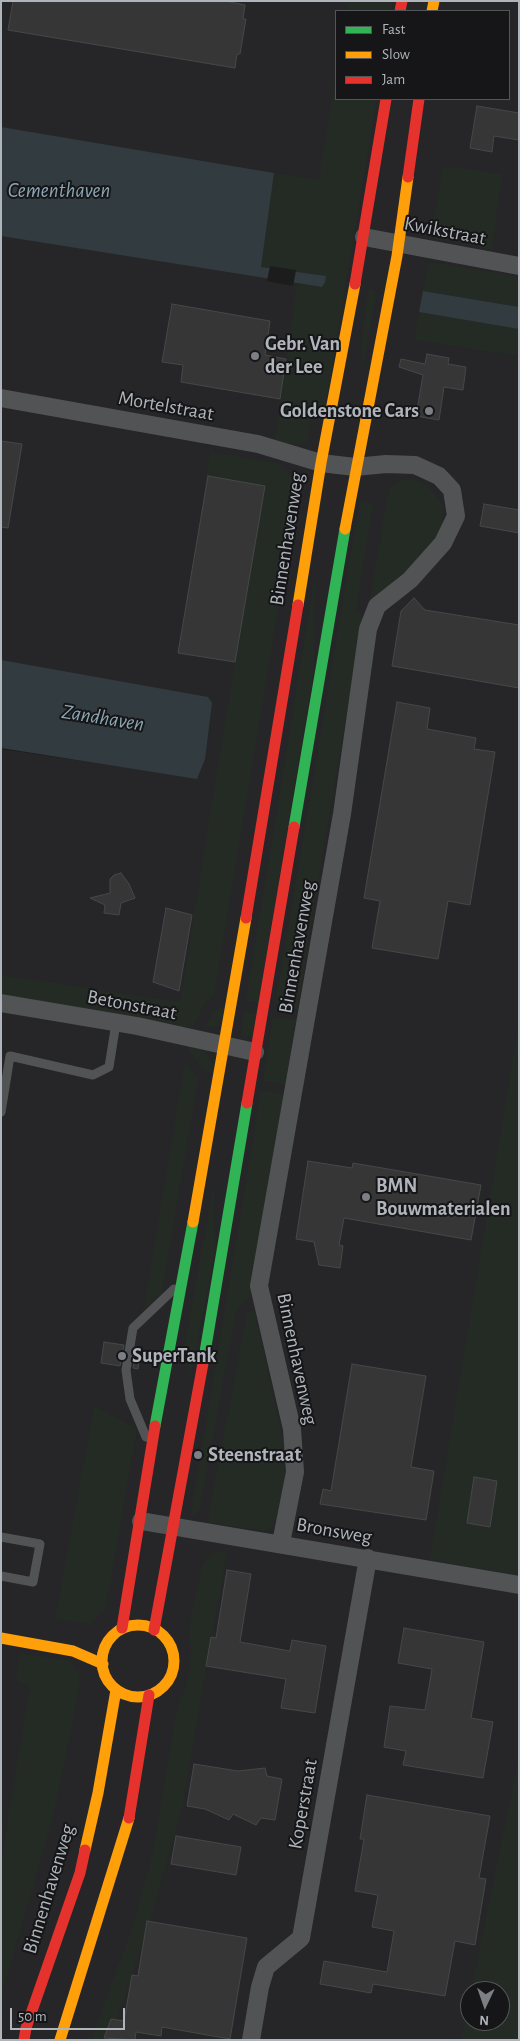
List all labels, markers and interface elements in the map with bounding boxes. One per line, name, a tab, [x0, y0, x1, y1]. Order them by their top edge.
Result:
legend	[335, 10, 510, 100]
text: Fast	[382, 22, 405, 37]
text: Slow	[382, 47, 410, 62]
text: Jam	[382, 72, 405, 87]
water label: Cementhaven	[8, 178, 110, 204]
street label: Kwikstraat	[402, 211, 488, 251]
place label: Gebr. Van der Lee	[265, 332, 340, 379]
marker: Gebr. Van der Lee	[249, 350, 261, 362]
street label: Mortelstraat	[116, 386, 216, 426]
place label: Goldenstone Cars	[280, 399, 419, 423]
marker: Goldenstone Cars	[423, 405, 435, 417]
street label: Binnenhavenweg	[265, 471, 309, 607]
water label: Zandhaven	[60, 699, 146, 737]
street label: Binnenhavenweg	[274, 879, 320, 1015]
street label: Betonstraat	[85, 985, 179, 1025]
place label: BMN Bouwmaterialen	[376, 1174, 510, 1221]
marker: BMN Bouwmaterialen	[360, 1191, 372, 1203]
street label: Binnenhavenweg	[271, 1291, 323, 1427]
place label: SuperTank	[132, 1344, 216, 1368]
marker: SuperTank	[116, 1350, 128, 1362]
place label: Steenstraat	[208, 1443, 301, 1467]
marker: Steenstraat	[192, 1449, 204, 1461]
street label: Bronsweg	[294, 1513, 374, 1549]
street label: Koperstraat	[283, 1757, 323, 1851]
street label: Binnenhavenweg	[18, 1821, 80, 1957]
north arrow	[460, 1981, 510, 2031]
scale bar	[12, 1998, 128, 2030]
text: 50 m	[18, 2009, 47, 2024]
text: N	[479, 2013, 490, 2027]

